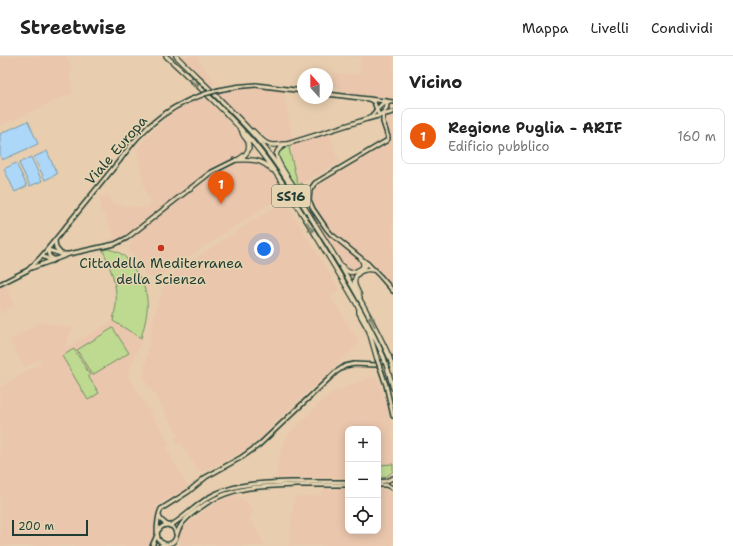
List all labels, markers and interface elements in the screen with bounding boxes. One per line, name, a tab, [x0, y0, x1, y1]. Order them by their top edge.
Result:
text: Streetwise	[20, 15, 126, 40]
text: Mappa	[522, 19, 569, 37]
text: Livelli	[591, 19, 629, 37]
text: Condividi	[651, 19, 713, 37]
north arrow	[297, 68, 333, 104]
text: Vicino	[409, 71, 462, 93]
one-way arrow	[189, 78, 199, 87]
street label: Viale Europa	[81, 111, 151, 188]
text: Regione Puglia - ARIF	[448, 118, 622, 138]
text: 1	[420, 128, 426, 145]
text: 160 m	[678, 128, 716, 145]
text: Edificio pubblico	[448, 138, 549, 155]
pin: 1	[208, 171, 234, 204]
road number: SS16	[272, 185, 310, 207]
one-way arrow	[306, 222, 315, 233]
your location	[254, 239, 274, 259]
marker: Cittadella Mediterranea della Scienza	[156, 243, 166, 253]
place label: Cittadella Mediterranea della Scienza	[79, 254, 243, 288]
one-way arrow	[368, 315, 375, 327]
map controls	[345, 426, 381, 534]
button: +	[345, 426, 381, 462]
button: −	[345, 462, 381, 498]
button: locate	[345, 498, 381, 534]
scale bar	[12, 518, 88, 537]
text: 200 m	[18, 519, 54, 534]

